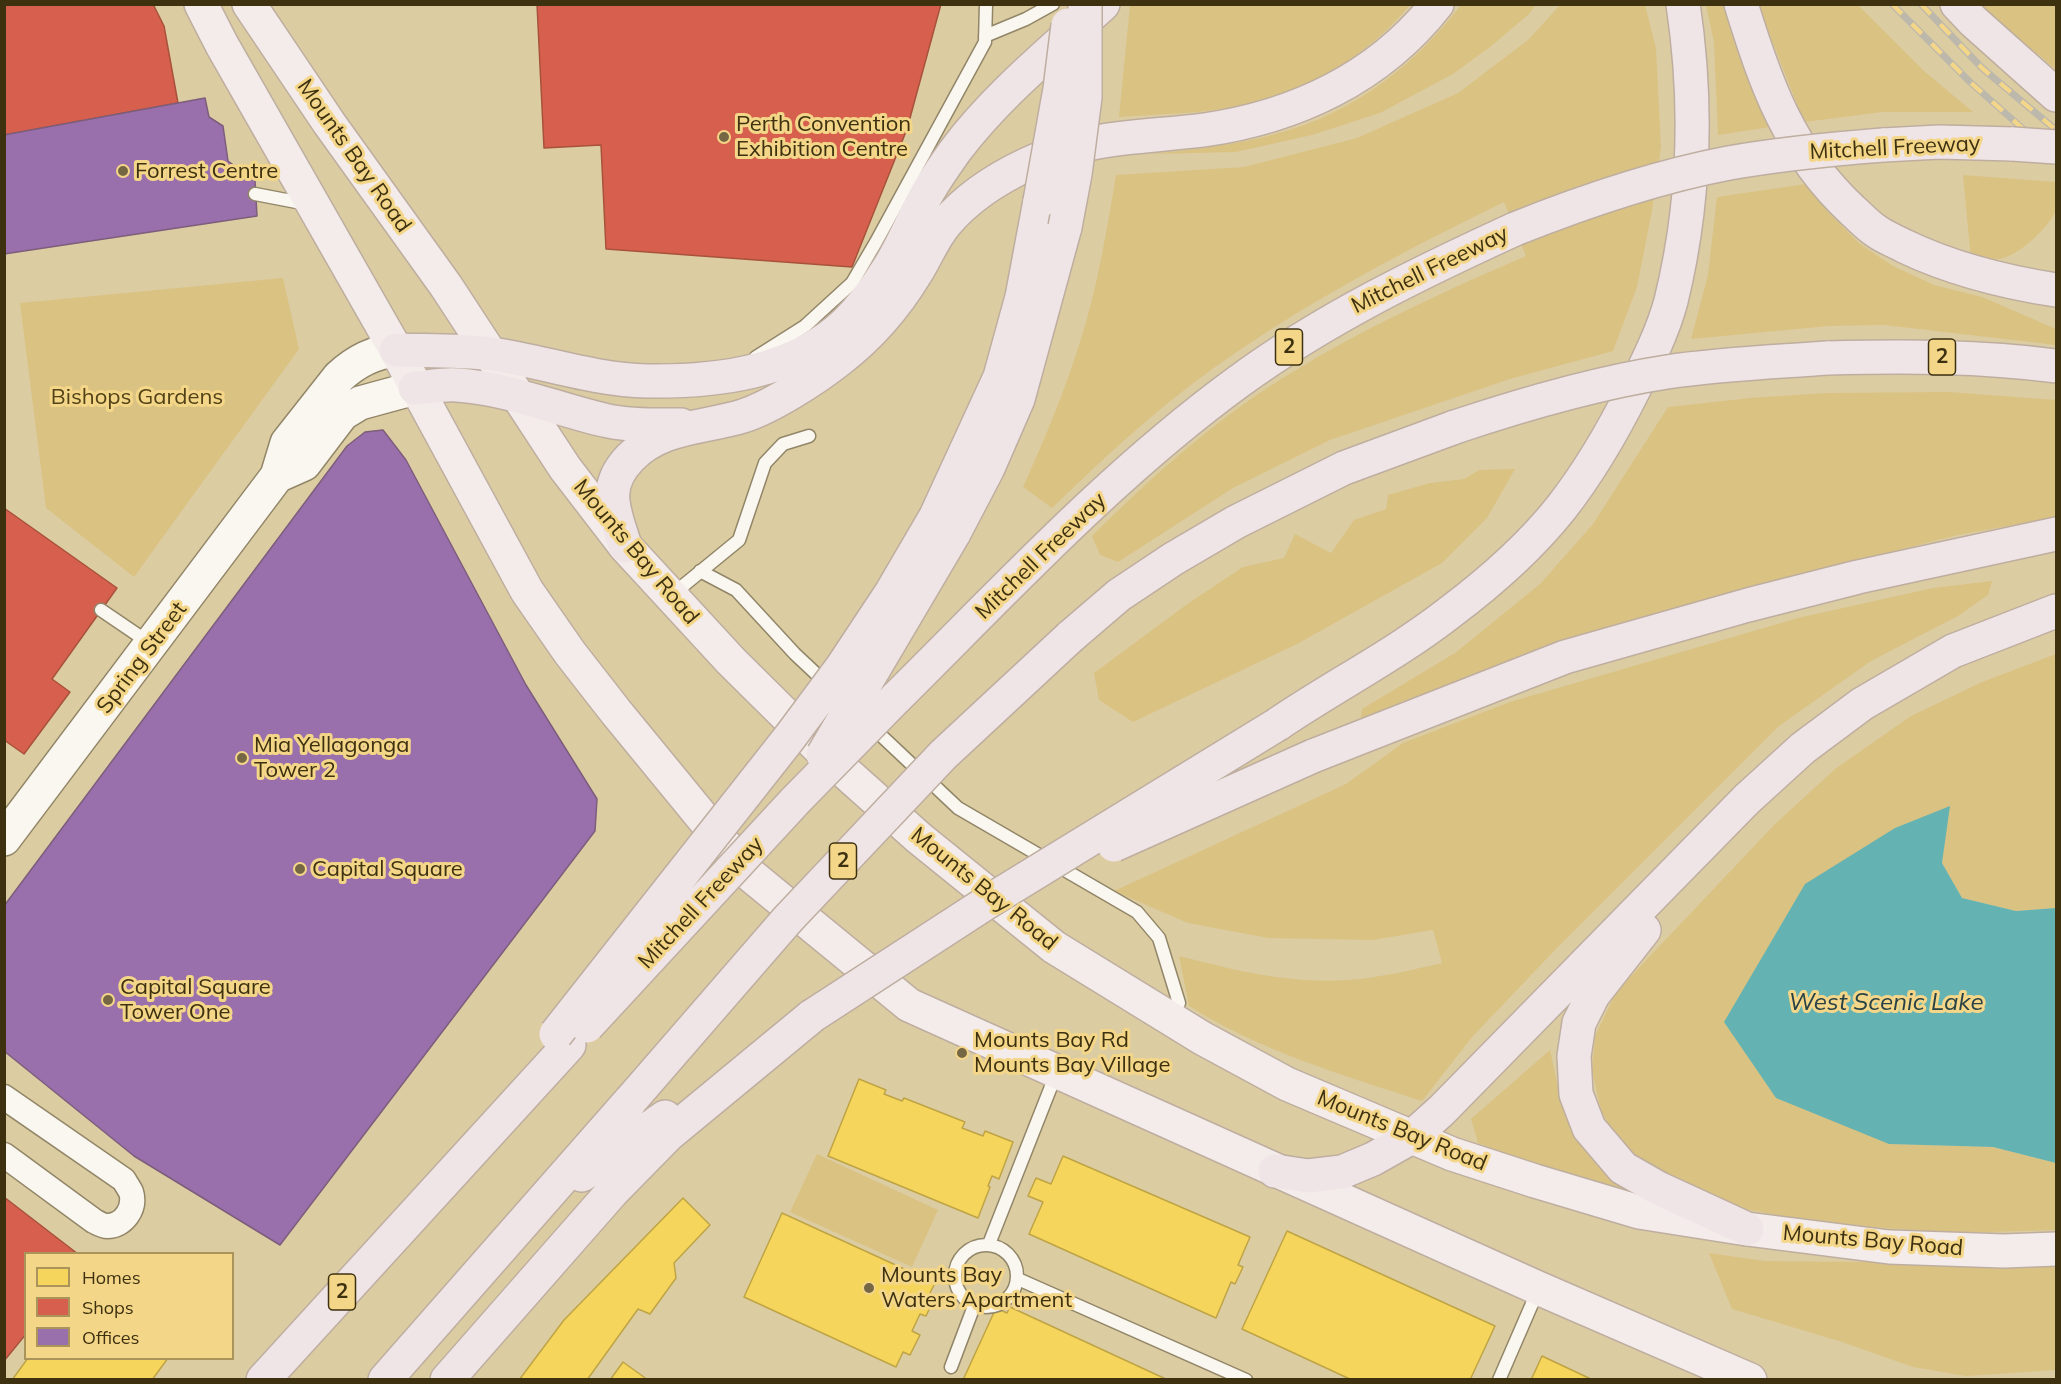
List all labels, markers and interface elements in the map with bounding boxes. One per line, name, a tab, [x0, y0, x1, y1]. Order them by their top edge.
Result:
street label: Mounts Bay Road	[291, 74, 417, 238]
place label: Perth Convention Exhibition Centre	[736, 111, 911, 162]
marker: Perth Convention Exhibition Centre	[717, 130, 731, 144]
street label: Mitchell Freeway	[1809, 130, 1981, 166]
place label: Forrest Centre	[135, 158, 278, 184]
marker: Forrest Centre	[116, 164, 130, 178]
street label: Mitchell Freeway	[1347, 221, 1513, 319]
road number: 2	[1276, 329, 1302, 365]
road number: 2	[1928, 339, 1956, 375]
park label: Bishops Gardens	[51, 384, 223, 410]
street label: Mounts Bay Road	[568, 474, 704, 630]
street label: Mitchell Freeway	[970, 487, 1112, 625]
street label: Spring Street	[91, 597, 193, 719]
place label: Mia Yellagonga Tower 2	[254, 732, 410, 784]
marker: Mia Yellagonga Tower 2	[235, 751, 249, 765]
street label: Mounts Bay Road	[905, 822, 1063, 956]
street label: Mitchell Freeway	[633, 831, 769, 975]
road number: 2	[830, 843, 856, 879]
place label: Capital Square	[312, 856, 463, 882]
marker: Capital Square	[293, 862, 307, 876]
place label: Capital Square Tower One	[120, 974, 271, 1026]
water label: West Scenic Lake	[1789, 989, 1983, 1017]
marker: Capital Square Tower One	[101, 993, 115, 1007]
place label: Mounts Bay Rd Mounts Bay Village	[974, 1027, 1170, 1078]
marker: Mounts Bay Rd Mounts Bay Village	[955, 1046, 969, 1060]
street label: Mounts Bay Road	[1313, 1085, 1491, 1177]
street label: Mounts Bay Road	[1782, 1220, 1964, 1262]
legend	[24, 1252, 234, 1360]
place label: Mounts Bay Waters Apartment	[881, 1262, 1072, 1314]
text: Homes	[82, 1266, 141, 1289]
road number: 2	[328, 1274, 356, 1310]
marker: Mounts Bay Waters Apartment	[862, 1281, 876, 1295]
text: Shops	[82, 1296, 134, 1319]
text: Offices	[82, 1326, 139, 1349]

